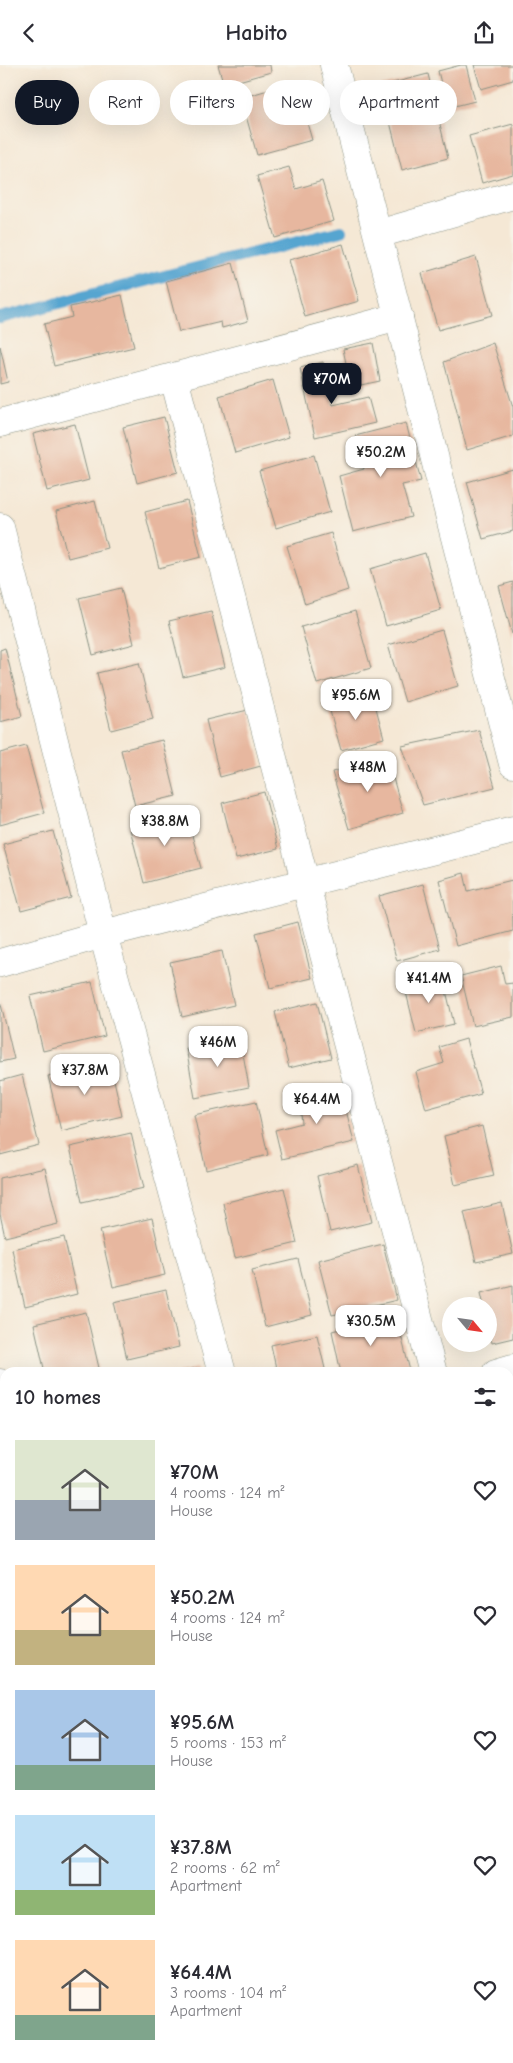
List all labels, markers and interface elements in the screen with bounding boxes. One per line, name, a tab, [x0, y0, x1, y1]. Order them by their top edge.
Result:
icon: back	[15, 19, 43, 47]
icon: share	[470, 19, 498, 47]
text: Habito	[226, 20, 287, 46]
chip: Buy	[15, 80, 79, 125]
chip: Rent	[89, 80, 160, 125]
chip: Filters	[170, 80, 253, 125]
chip: New	[263, 80, 330, 125]
chip: Apartment	[340, 80, 457, 125]
pin: ¥70M	[302, 363, 362, 405]
text: ¥70M	[313, 370, 351, 388]
pin: ¥50.2M	[340, 435, 422, 478]
text: ¥50.2M	[356, 443, 406, 461]
pin: ¥95.6M	[315, 679, 397, 721]
text: ¥95.6M	[332, 686, 380, 704]
pin: ¥48M	[338, 751, 398, 793]
text: ¥48M	[350, 758, 386, 776]
pin: ¥38.8M	[124, 805, 206, 847]
text: ¥38.8M	[141, 812, 189, 830]
pin: ¥41.4M	[388, 961, 470, 1004]
text: ¥41.4M	[407, 969, 451, 987]
pin: ¥46M	[188, 1025, 248, 1068]
text: ¥46M	[200, 1033, 236, 1051]
pin: ¥37.8M	[44, 1053, 126, 1096]
text: ¥37.8M	[62, 1061, 108, 1079]
pin: ¥64.4M	[276, 1083, 358, 1125]
text: ¥64.4M	[293, 1090, 341, 1108]
north arrow	[442, 1297, 498, 1353]
map controls	[442, 1297, 497, 1352]
pin: ¥30.5M	[330, 1305, 412, 1347]
text: ¥30.5M	[346, 1312, 396, 1330]
icon: filters	[471, 1383, 499, 1411]
text: 10 homes	[15, 1385, 101, 1409]
icon: home	[55, 1460, 115, 1520]
text: ¥70M	[170, 1460, 219, 1484]
icon: heart	[471, 1476, 499, 1504]
text: 4 rooms · 124 m²	[170, 1484, 284, 1502]
text: House	[170, 1502, 213, 1520]
icon: home	[55, 1585, 115, 1645]
text: ¥50.2M	[170, 1585, 235, 1609]
icon: heart	[471, 1601, 499, 1629]
text: 4 rooms · 124 m²	[170, 1609, 284, 1627]
text: House	[170, 1627, 213, 1645]
icon: home	[55, 1710, 115, 1770]
text: ¥95.6M	[170, 1710, 234, 1734]
icon: heart	[471, 1726, 499, 1754]
text: 5 rooms · 153 m²	[170, 1734, 286, 1752]
text: House	[170, 1752, 213, 1770]
icon: home	[55, 1835, 115, 1895]
text: ¥37.8M	[170, 1835, 232, 1859]
icon: heart	[471, 1851, 499, 1879]
text: 2 rooms · 62 m²	[170, 1859, 280, 1877]
text: Apartment	[170, 1877, 242, 1895]
icon: home	[55, 1960, 115, 2020]
text: ¥64.4M	[170, 1960, 232, 1984]
icon: heart	[471, 1976, 499, 2004]
text: 3 rooms · 104 m²	[170, 1984, 286, 2002]
text: Apartment	[170, 2002, 242, 2020]

